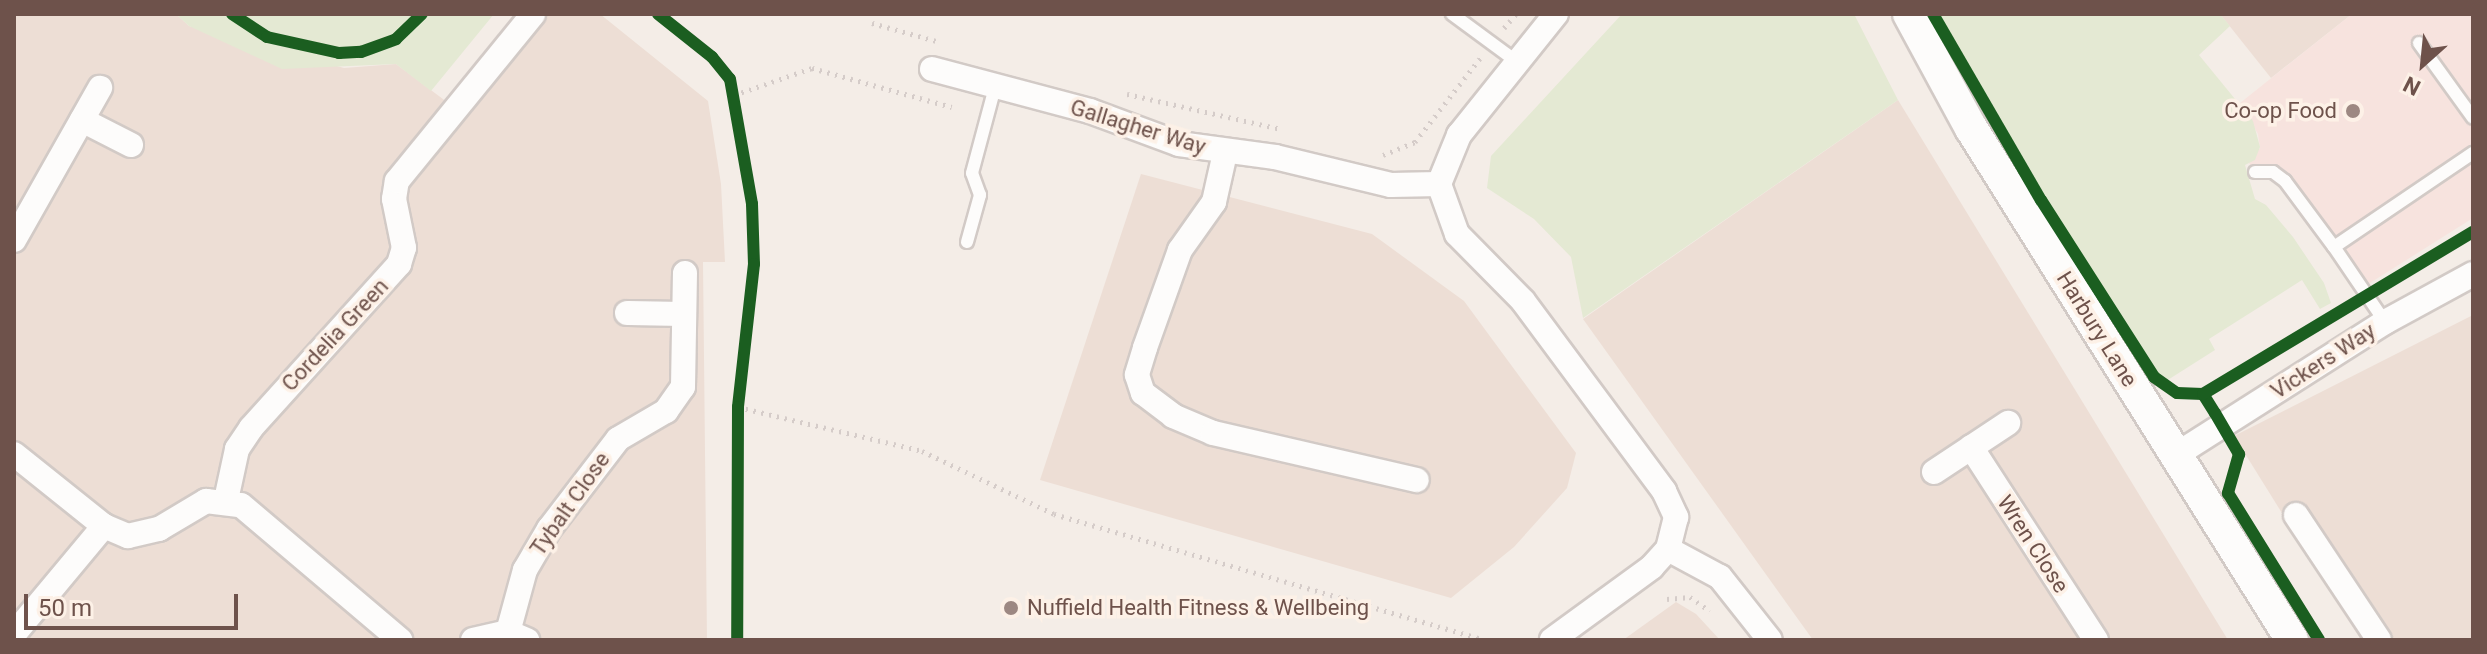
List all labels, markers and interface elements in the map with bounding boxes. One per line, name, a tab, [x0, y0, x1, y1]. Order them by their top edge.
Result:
north arrow	[2383, 24, 2463, 104]
text: N	[2399, 71, 2424, 100]
street label: Gallagher Way	[1067, 94, 1209, 160]
place label: Co-op Food	[2224, 98, 2337, 124]
marker: Co-op Food	[2344, 102, 2362, 120]
street label: Harbury Lane	[2051, 267, 2143, 391]
street label: Cordelia Green	[276, 273, 394, 397]
street label: Vickers Way	[2266, 317, 2380, 405]
street label: Tybalt Close	[525, 447, 615, 561]
street label: Wren Close	[1992, 490, 2074, 598]
scale bar	[28, 578, 242, 628]
text: 50 m	[38, 594, 92, 622]
place label: Nuffield Health Fitness & Wellbeing	[1027, 595, 1369, 621]
marker: Nuffield Health Fitness & Wellbeing	[1002, 599, 1020, 617]

